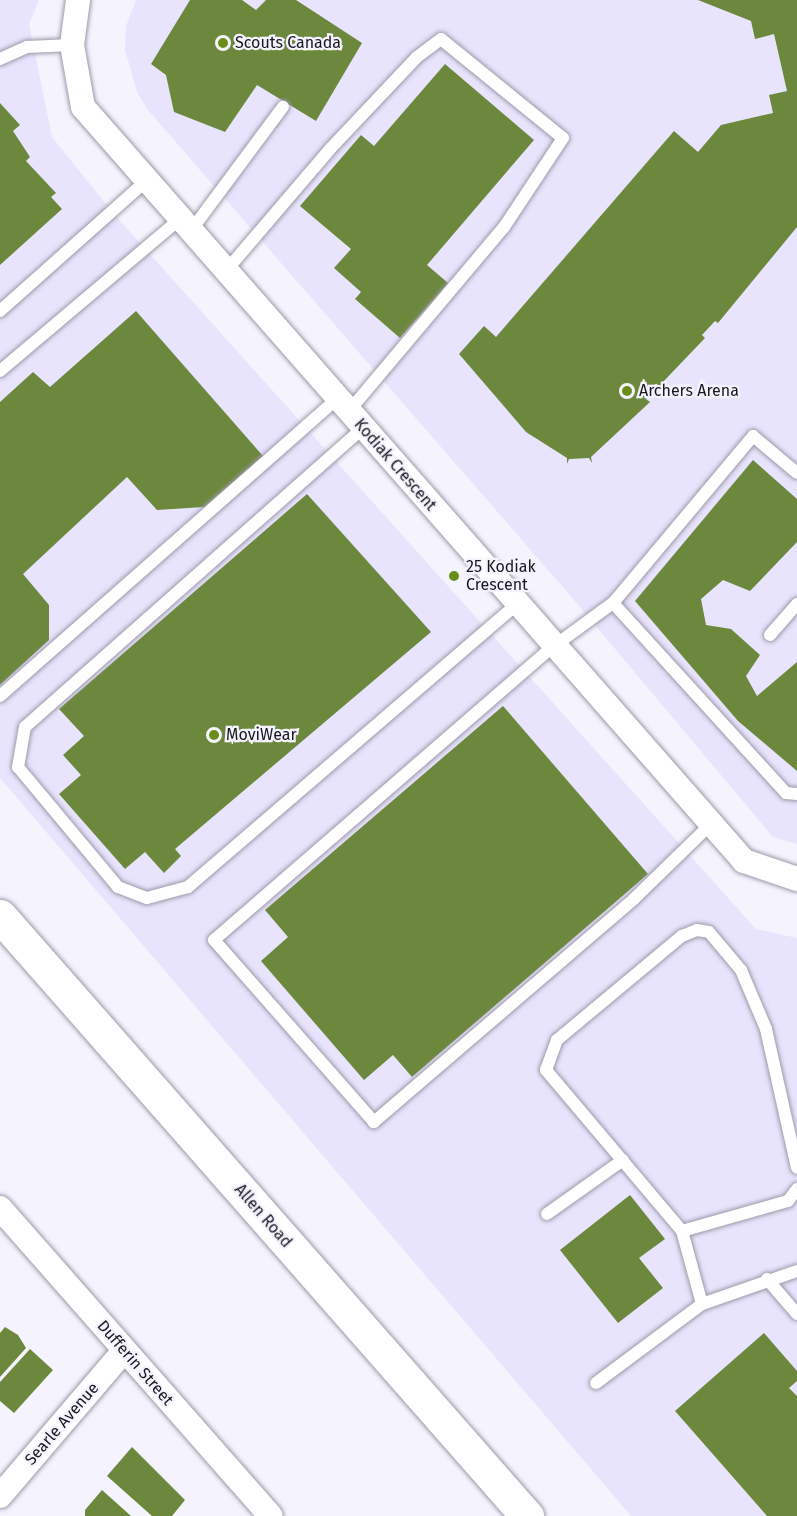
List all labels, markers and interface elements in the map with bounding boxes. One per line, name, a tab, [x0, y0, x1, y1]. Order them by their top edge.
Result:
place label: Scouts Canada	[235, 33, 341, 53]
marker: Scouts Canada	[216, 36, 230, 50]
place label: Archers Arena	[639, 381, 739, 401]
marker: Archers Arena	[620, 384, 634, 398]
street label: Kodiak Crescent	[350, 415, 440, 515]
place label: 25 Kodiak Crescent	[466, 557, 536, 595]
marker: 25 Kodiak Crescent	[447, 569, 461, 583]
place label: MoviWear	[226, 725, 297, 745]
marker: MoviWear	[207, 728, 221, 742]
street label: Allen Road	[230, 1180, 296, 1252]
street label: Dufferin Street	[93, 1316, 177, 1410]
street label: Searle Avenue	[21, 1379, 103, 1469]

